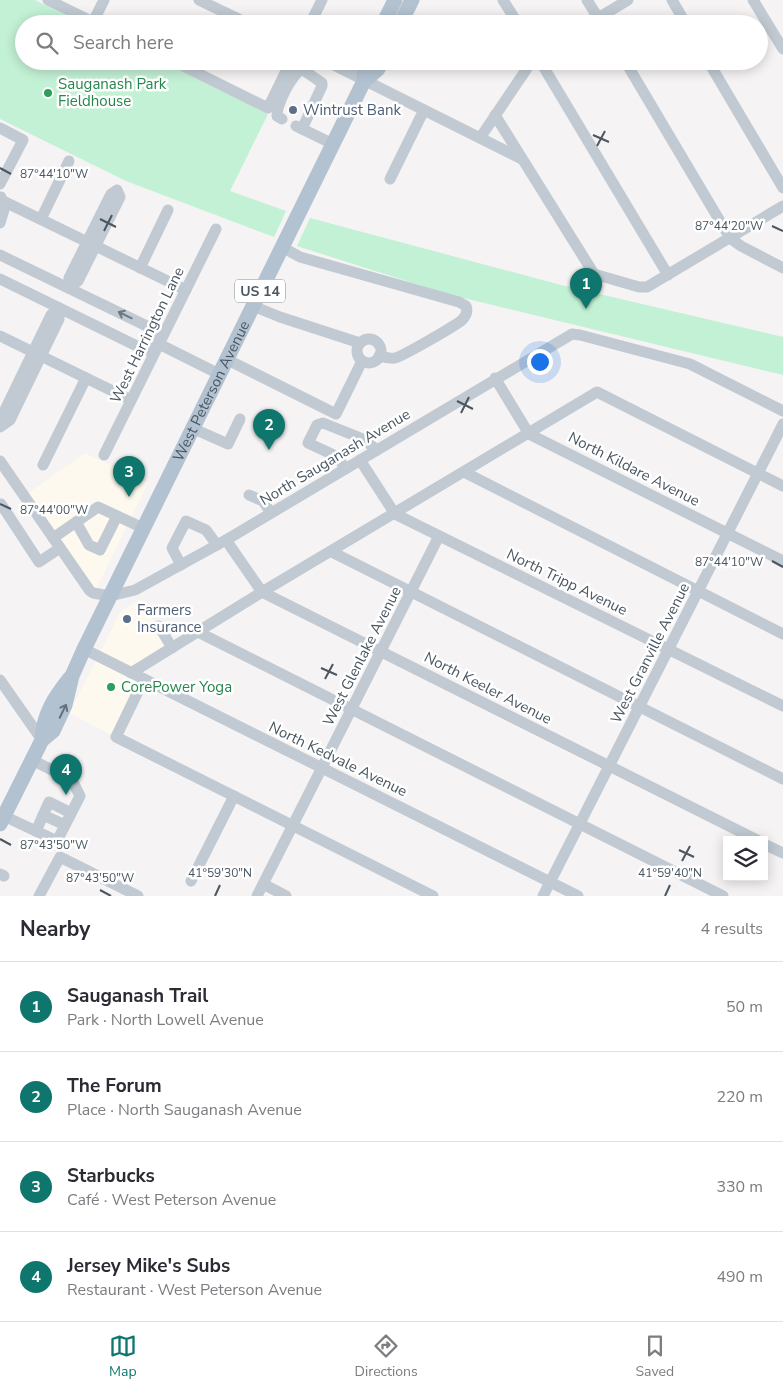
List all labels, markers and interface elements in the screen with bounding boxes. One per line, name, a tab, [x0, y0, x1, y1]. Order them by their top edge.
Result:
search box	[15, 15, 768, 70]
icon: search	[33, 29, 61, 57]
text: Search here	[73, 30, 174, 56]
place label: Sauganash Park Fieldhouse	[58, 74, 167, 111]
marker: Sauganash Park Fieldhouse	[42, 87, 54, 99]
place label: Wintrust Bank	[303, 100, 401, 120]
marker: Wintrust Bank	[287, 104, 299, 116]
text: 87°44'10"W	[20, 166, 88, 182]
text: 87°44'20"W	[695, 218, 763, 234]
street label: West Harrington Lane	[105, 264, 189, 406]
pin: 1	[570, 268, 602, 309]
road number: US 14	[235, 280, 285, 302]
one-way arrow	[118, 310, 133, 320]
street label: West Peterson Avenue	[168, 317, 254, 465]
your location	[527, 349, 553, 375]
street label: North Sauganash Avenue	[256, 404, 414, 510]
pin: 2	[253, 409, 285, 450]
street label: North Kildare Avenue	[565, 427, 703, 511]
pin: 3	[113, 456, 145, 497]
text: 87°44'00"W	[20, 502, 88, 518]
street label: North Tripp Avenue	[503, 544, 631, 620]
text: 87°44'10"W	[695, 554, 763, 570]
street label: West Granville Avenue	[606, 579, 694, 727]
street label: West Glenlake Avenue	[318, 583, 406, 729]
place label: Farmers Insurance	[137, 600, 202, 637]
marker: Farmers Insurance	[121, 613, 133, 625]
street label: North Keeler Avenue	[421, 647, 555, 729]
place label: CorePower Yoga	[121, 677, 232, 697]
marker: CorePower Yoga	[105, 681, 117, 693]
one-way arrow	[58, 703, 68, 718]
street label: North Kedvale Avenue	[266, 717, 410, 801]
pin: 4	[50, 754, 82, 795]
map controls	[723, 836, 768, 881]
button: layers	[723, 836, 768, 881]
text: 87°43'50"W	[20, 837, 88, 853]
text: 41°59'30"N	[188, 865, 252, 881]
text: 41°59'40"N	[638, 865, 702, 881]
text: 87°43'50"W	[66, 870, 134, 886]
text: Nearby	[20, 915, 90, 943]
text: 4 results	[701, 918, 763, 940]
text: Sauganash Trail	[67, 983, 208, 1009]
text: 1	[31, 996, 41, 1018]
text: 50 m	[726, 996, 763, 1018]
text: Park · North Lowell Avenue	[67, 1009, 264, 1031]
text: The Forum	[67, 1073, 162, 1099]
text: 2	[31, 1086, 41, 1108]
text: 220 m	[716, 1086, 763, 1108]
text: Place · North Sauganash Avenue	[67, 1099, 302, 1121]
text: Starbucks	[67, 1163, 155, 1189]
text: 3	[31, 1176, 41, 1198]
text: 330 m	[716, 1176, 763, 1198]
text: Café · West Peterson Avenue	[67, 1189, 276, 1211]
text: Jersey Mike's Subs	[67, 1253, 230, 1279]
text: 4	[31, 1266, 41, 1288]
text: 490 m	[716, 1266, 763, 1288]
text: Restaurant · West Peterson Avenue	[67, 1279, 322, 1301]
tab: Map	[109, 1332, 137, 1381]
tab: Directions	[355, 1332, 418, 1381]
tab: Saved	[635, 1332, 674, 1381]

